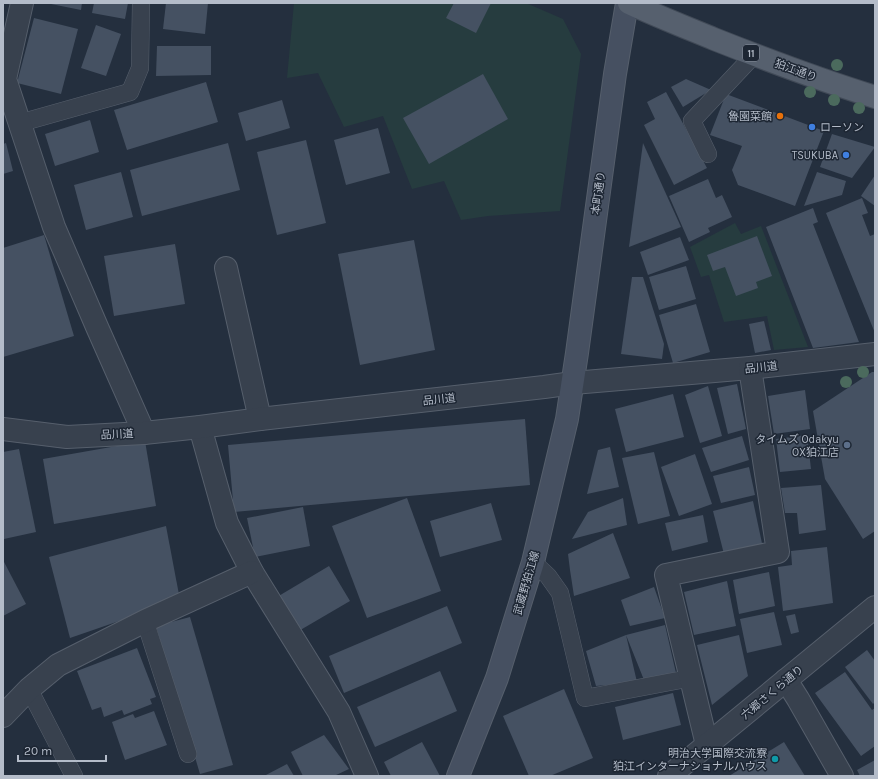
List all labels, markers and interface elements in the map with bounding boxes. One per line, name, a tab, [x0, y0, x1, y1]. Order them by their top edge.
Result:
road number: 11	[743, 45, 759, 61]
street label: 狛江通り	[773, 57, 819, 84]
place label: 魯園菜館	[728, 110, 772, 123]
marker: 魯園菜館	[775, 111, 785, 121]
place label: ローソン	[820, 121, 864, 134]
marker: ローソン	[807, 122, 817, 132]
place label: TSUKUBA	[792, 149, 839, 162]
marker: TSUKUBA	[841, 150, 851, 160]
street label: 本町通り	[589, 170, 608, 216]
street label: 品川道	[744, 359, 778, 376]
street label: 品川道	[422, 391, 456, 408]
street label: 品川道	[100, 427, 134, 442]
place label: タイムズ Odakyu OX狛江店	[755, 433, 839, 459]
marker: タイムズ Odakyu OX狛江店	[842, 440, 852, 450]
street label: 武蔵野狛江線	[511, 550, 542, 617]
street label: 六郷さくら通り	[739, 663, 806, 722]
scale bar	[18, 737, 106, 763]
text: 20 m	[24, 744, 52, 758]
place label: 明治大学国際交流寮 狛江インターナショナルハウス	[613, 747, 767, 773]
marker: 明治大学国際交流寮 狛江インターナショナルハウス	[770, 754, 780, 764]

